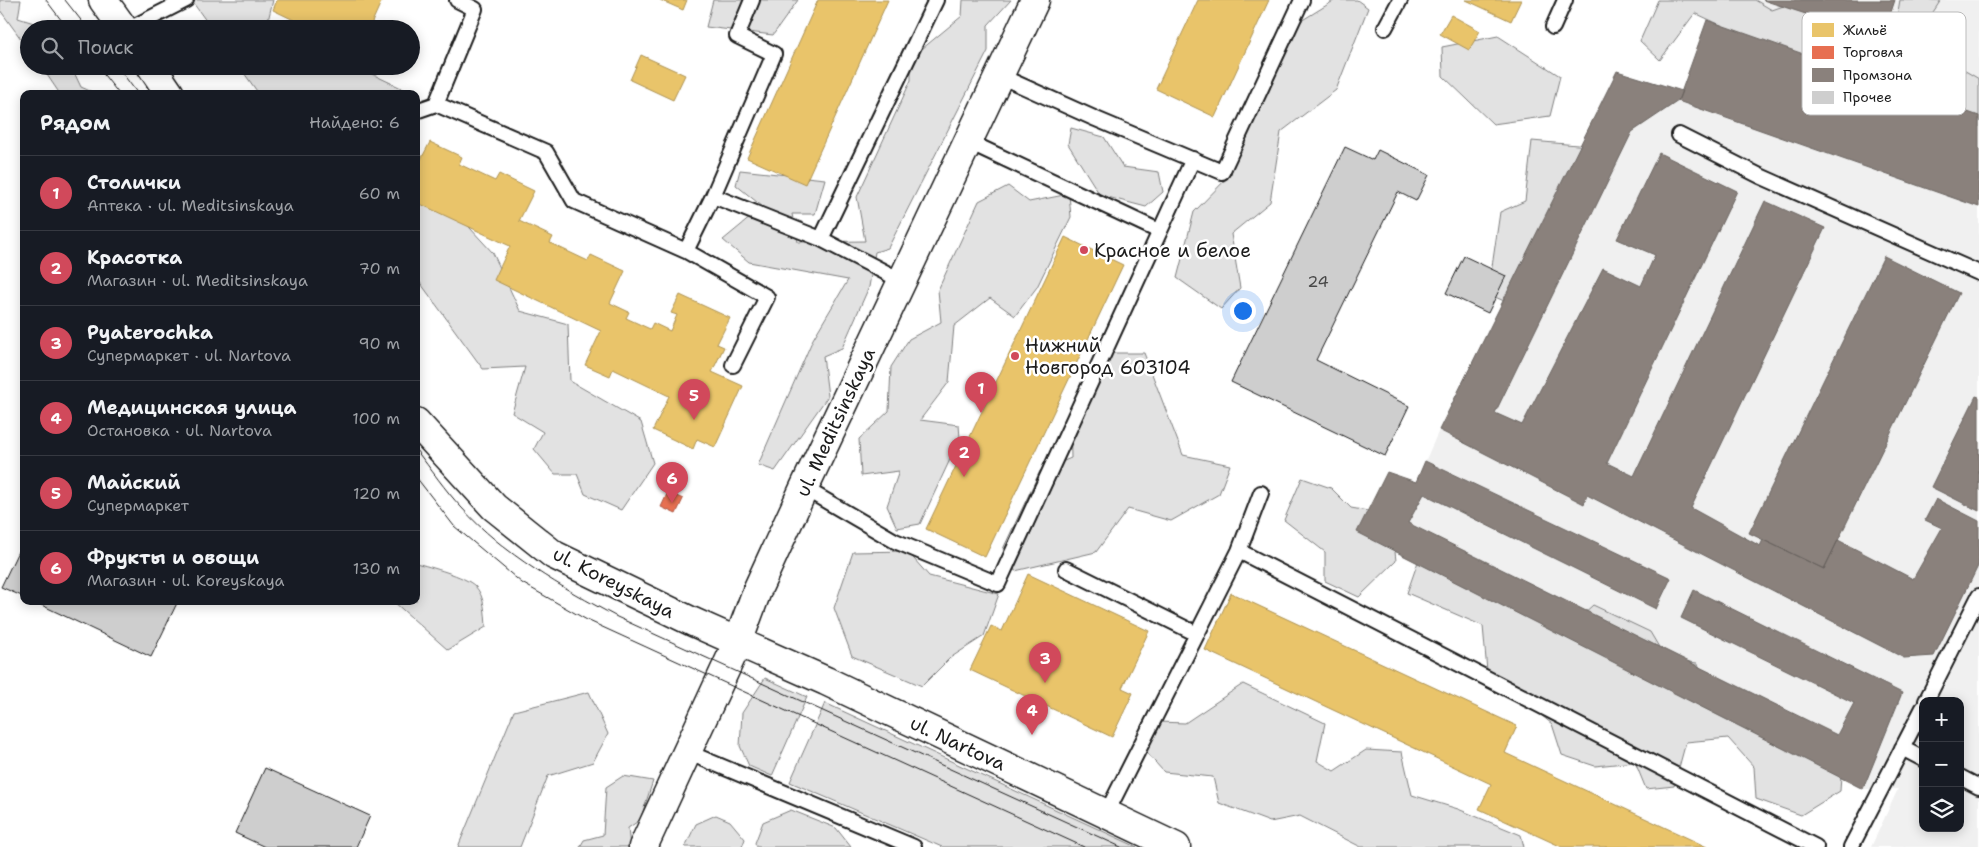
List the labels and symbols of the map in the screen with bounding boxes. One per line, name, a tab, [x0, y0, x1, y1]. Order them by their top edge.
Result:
legend	[1802, 12, 1966, 115]
text: Жильё	[1843, 21, 1887, 39]
text: Торговля	[1843, 43, 1903, 61]
text: Промзона	[1843, 66, 1912, 84]
text: Прочее	[1843, 88, 1892, 106]
place label: Красное и белое	[1094, 238, 1251, 263]
marker: Красное и белое	[1078, 244, 1090, 256]
house number: 24	[1307, 271, 1329, 292]
your location	[1230, 298, 1256, 324]
place label: Нижний Новгород 603104	[1025, 333, 1191, 380]
street label: ul. Meditsinskaya	[790, 344, 881, 501]
marker: Нижний Новгород 603104	[1009, 350, 1021, 362]
pin: 1	[965, 372, 997, 413]
pin: 5	[678, 379, 710, 420]
pin: 2	[948, 436, 980, 477]
pin: 6	[656, 462, 688, 503]
street label: ul. Koreyskaya	[549, 541, 679, 624]
pin: 3	[1029, 642, 1061, 683]
pin: 4	[1016, 694, 1048, 735]
street label: ul. Nartova	[906, 710, 1010, 777]

